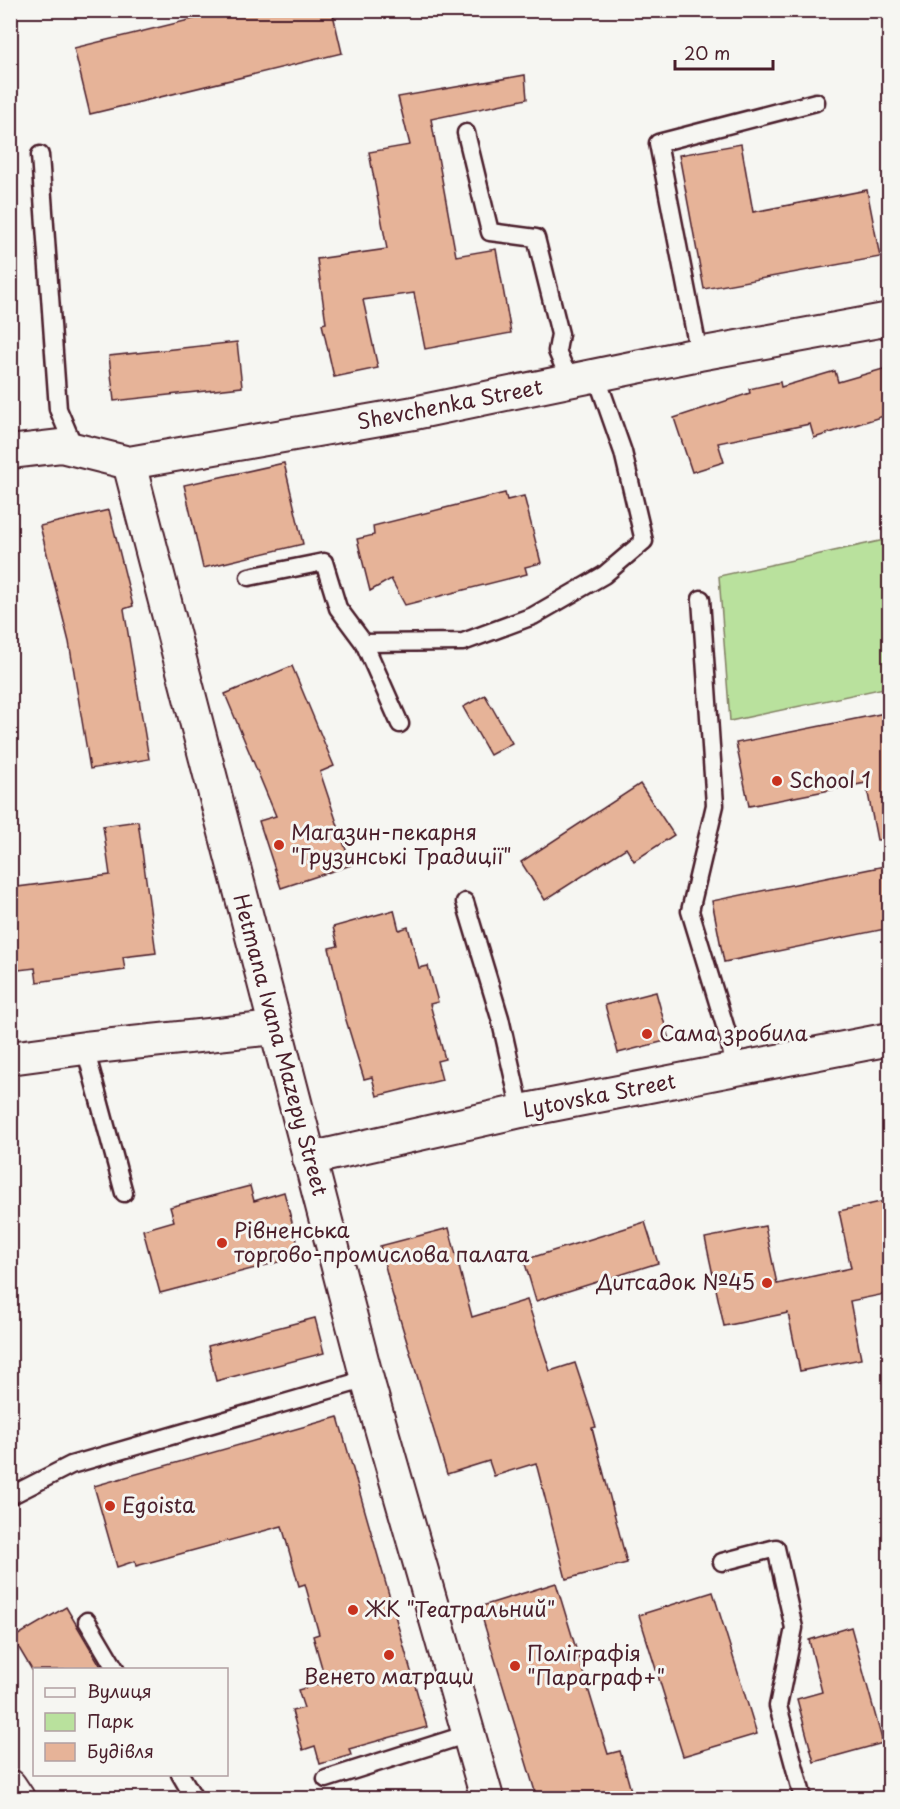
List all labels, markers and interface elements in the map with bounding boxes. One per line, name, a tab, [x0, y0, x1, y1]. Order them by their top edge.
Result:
scale bar	[675, 33, 772, 71]
text: 20 m	[684, 39, 730, 66]
street label: Shevchenka Street	[354, 369, 545, 437]
place label: School 1	[789, 763, 871, 795]
marker: School 1	[770, 774, 784, 788]
place label: Магазин-пекарня "Грузинські Традиції"	[291, 815, 512, 871]
marker: Магазин-пекарня "Грузинські Традиції"	[272, 838, 286, 852]
street label: Hetmana Ivana Mazepy Street	[226, 890, 338, 1199]
place label: Сама зробила	[659, 1016, 809, 1048]
marker: Сама зробила	[640, 1027, 654, 1041]
street label: Lytovska Street	[519, 1064, 678, 1125]
place label: Рівненська торгово-промислова палата	[234, 1213, 530, 1269]
marker: Рівненська торгово-промислова палата	[215, 1236, 229, 1250]
place label: Дитсадок №45	[595, 1265, 755, 1297]
marker: Дитсадок №45	[760, 1276, 774, 1290]
place label: Egoista	[122, 1488, 195, 1520]
marker: Egoista	[103, 1499, 117, 1513]
place label: ЖК "Театральний"	[364, 1592, 555, 1624]
marker: ЖК "Театральний"	[346, 1603, 360, 1617]
place label: Поліграфія "Параграф+"	[527, 1636, 665, 1692]
marker: Венето матраци	[382, 1648, 396, 1662]
place label: Венето матраци	[304, 1659, 474, 1691]
marker: Поліграфія "Параграф+"	[508, 1659, 522, 1673]
legend	[33, 1668, 228, 1776]
text: Вулиця	[87, 1677, 152, 1704]
text: Парк	[87, 1707, 134, 1734]
text: Будівля	[87, 1737, 154, 1764]

